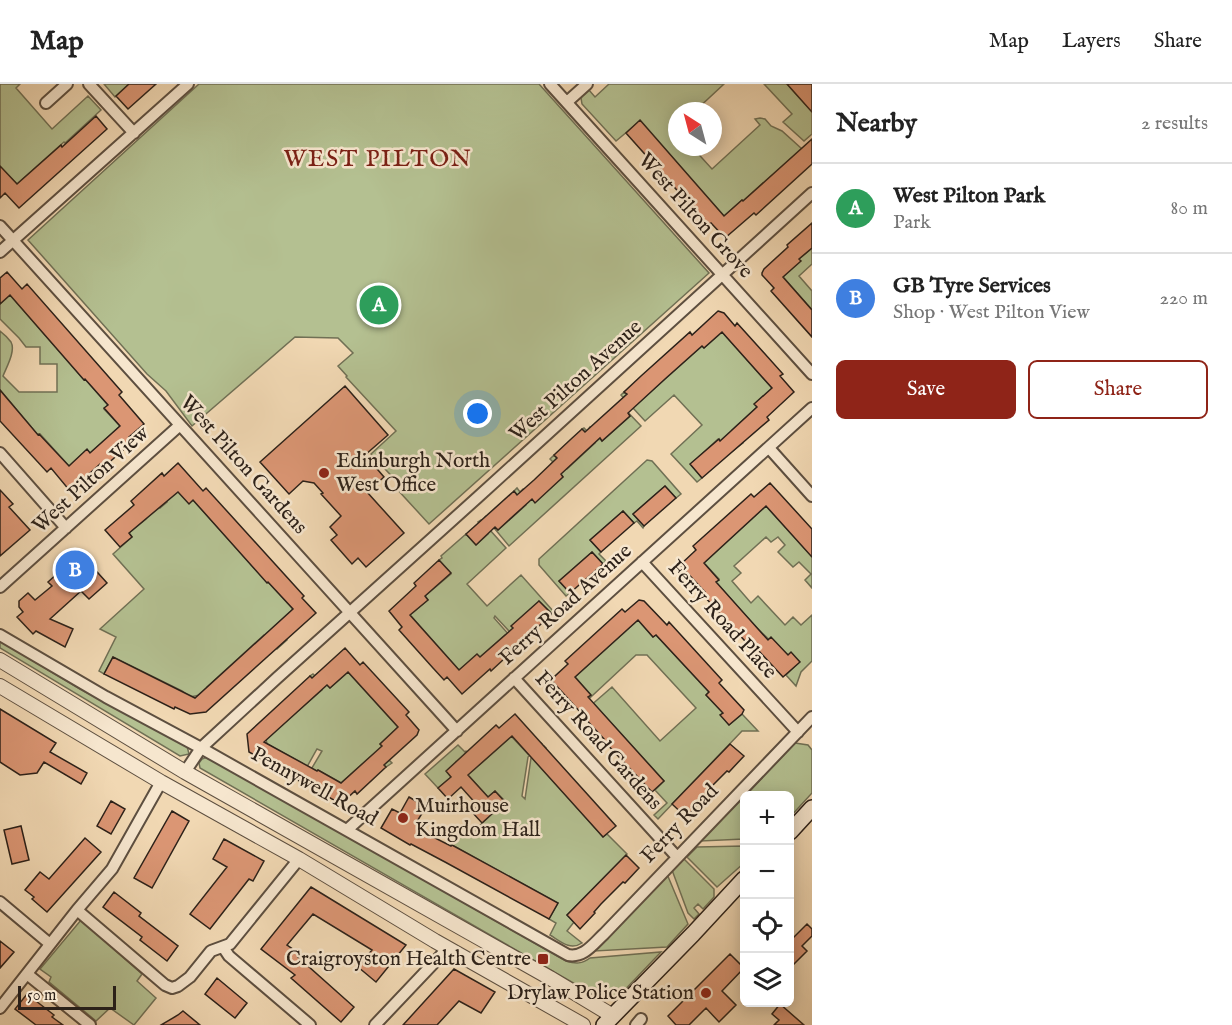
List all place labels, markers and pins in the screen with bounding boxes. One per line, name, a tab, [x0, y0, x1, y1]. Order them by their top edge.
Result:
pin: A	[360, 282, 398, 328]
place label: Edinburgh North West Office	[336, 448, 490, 499]
marker: Edinburgh North West Office	[317, 466, 331, 480]
pin: B	[56, 548, 94, 592]
place label: Muirhouse Kingdom Hall	[415, 793, 540, 844]
marker: Muirhouse Kingdom Hall	[396, 811, 410, 825]
place label: Craigroyston Health Centre	[286, 946, 531, 973]
marker: Craigroyston Health Centre	[536, 952, 550, 966]
place label: Drylaw Police Station	[507, 980, 694, 1007]
marker: Drylaw Police Station	[699, 986, 713, 1000]

